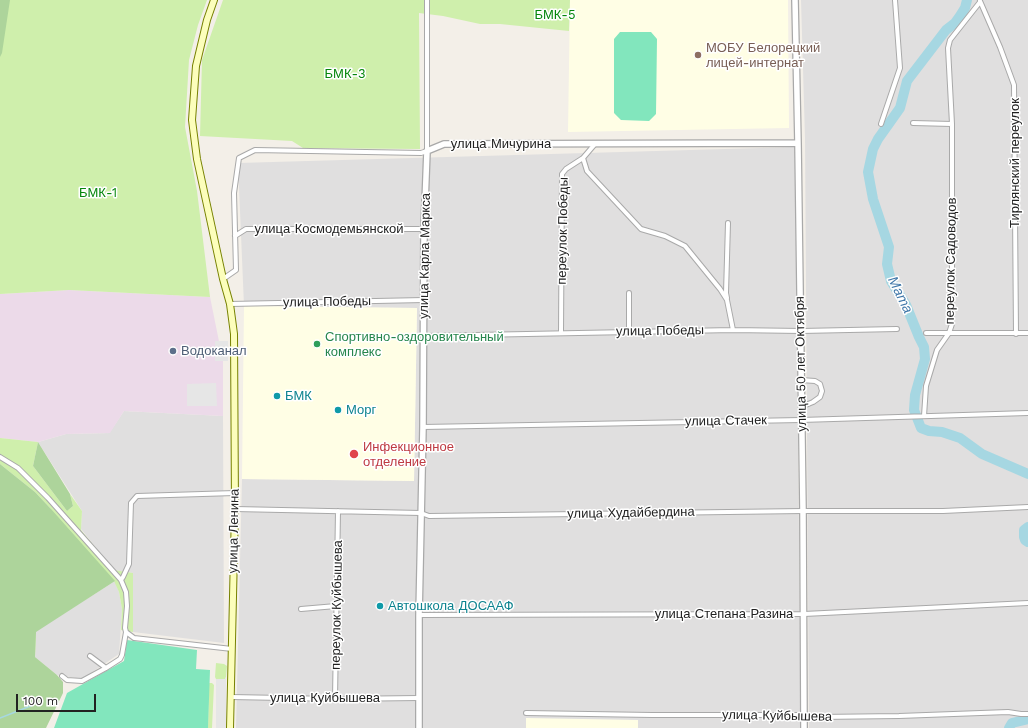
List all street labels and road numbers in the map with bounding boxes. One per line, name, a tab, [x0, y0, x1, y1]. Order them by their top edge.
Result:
street label: Тирлянский переулок	[1007, 98, 1023, 228]
street label: улица Мичурина	[451, 136, 551, 152]
street label: переулок Победы	[554, 177, 572, 285]
street label: улица Карла Маркса	[416, 193, 434, 319]
street label: переулок Садоводов	[942, 197, 960, 325]
street label: улица Космодемьянской	[255, 221, 403, 237]
street label: улица Победы	[283, 293, 371, 311]
street label: улица 50 лет Октября	[792, 296, 810, 432]
street label: улица Победы	[616, 322, 704, 340]
street label: улица Стачек	[685, 412, 767, 430]
street label: улица Ленина	[225, 488, 243, 574]
street label: улица Худайбердина	[567, 504, 695, 522]
street label: переулок Куйбышева	[328, 540, 346, 670]
street label: улица Степана Разина	[655, 606, 793, 622]
street label: улица Куйбышева	[270, 690, 380, 706]
street label: улица Куйбышева	[722, 707, 832, 725]

